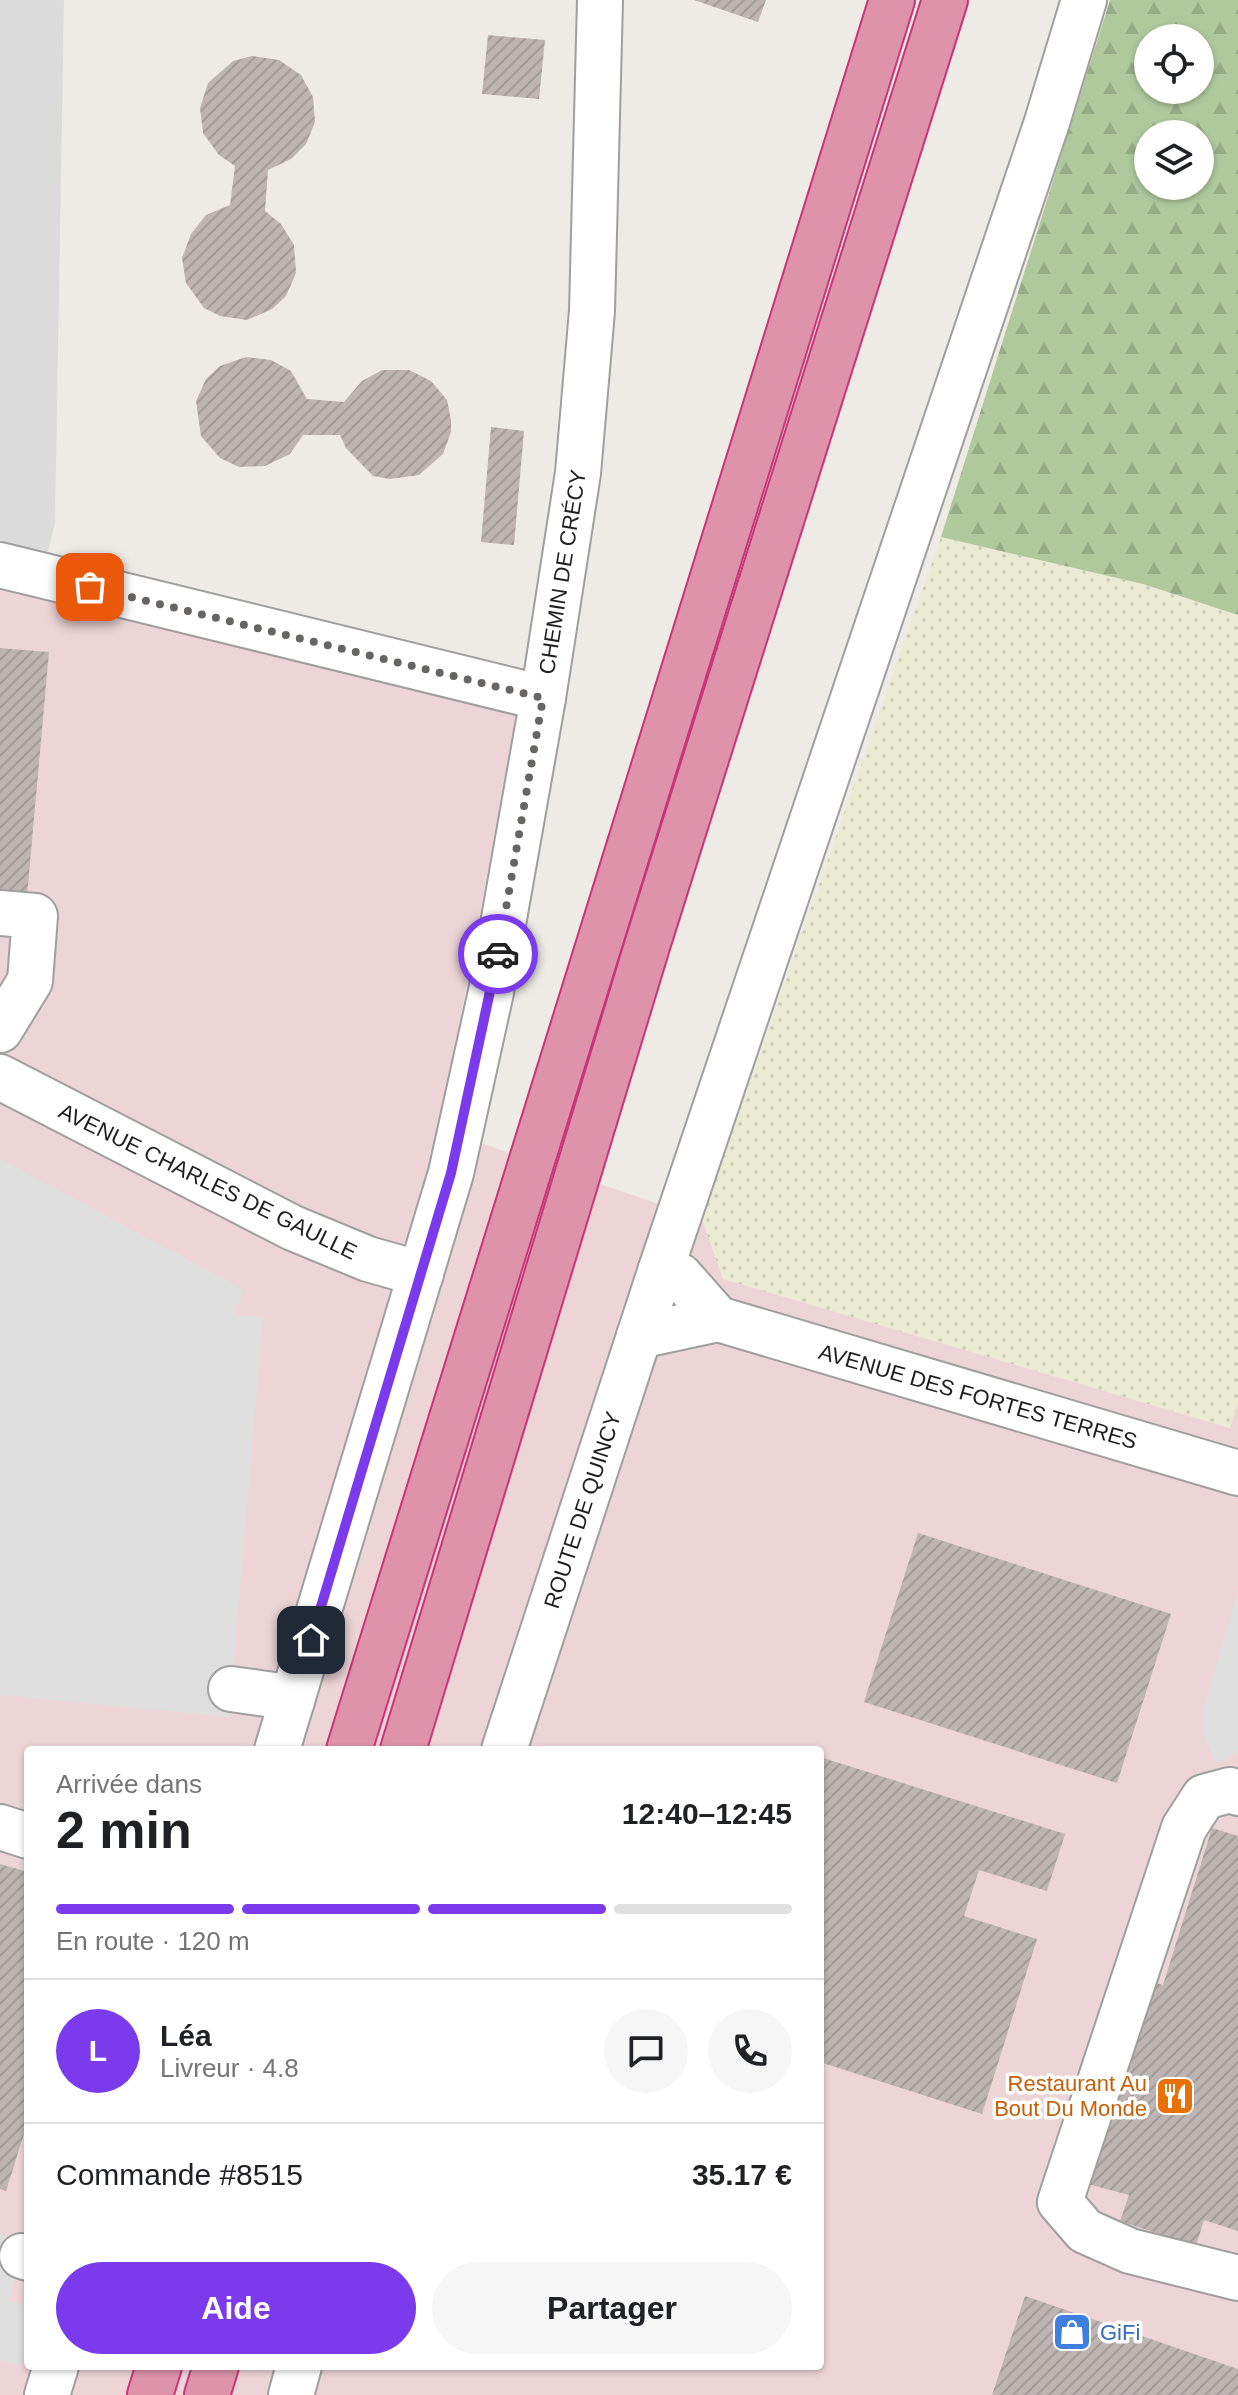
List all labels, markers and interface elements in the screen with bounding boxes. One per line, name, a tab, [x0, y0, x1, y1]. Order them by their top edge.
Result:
map controls	[1134, 24, 1214, 200]
button: locate	[1134, 24, 1214, 104]
button: layers	[1134, 120, 1214, 200]
street label: CHEMIN DE CRÉCY	[534, 468, 591, 676]
pin	[56, 553, 124, 621]
icon: bag	[68, 565, 112, 609]
courier	[458, 914, 538, 994]
icon: car	[476, 932, 520, 976]
street label: AVENUE CHARLES DE GAULLE	[55, 1098, 361, 1265]
street label: AVENUE DES FORTES TERRES	[816, 1339, 1140, 1454]
street label: ROUTE DE QUINCY	[539, 1408, 626, 1612]
pin	[277, 1606, 345, 1674]
icon: home	[289, 1618, 333, 1662]
text: Arrivée dans	[56, 1769, 202, 1799]
text: 12:40–12:45	[622, 1797, 792, 1830]
text: 2 min	[56, 1801, 192, 1859]
text: En route · 120 m	[56, 1926, 250, 1956]
button: chat	[604, 2009, 688, 2093]
button: phone	[708, 2009, 792, 2093]
text: Léa	[160, 2019, 212, 2052]
text: L	[89, 2034, 107, 2067]
text: Livreur · 4.8	[160, 2053, 299, 2083]
place label: Restaurant Au Bout Du Monde	[994, 2071, 1147, 2121]
restaurant icon: Restaurant Au Bout Du Monde	[1154, 2075, 1196, 2117]
text: Commande #8515	[56, 2158, 303, 2191]
text: 35.17 €	[692, 2158, 792, 2191]
button: Aide	[56, 2262, 416, 2354]
button: Partager	[432, 2262, 792, 2354]
shop icon: GiFi	[1051, 2311, 1093, 2353]
place label: GiFi	[1100, 2320, 1140, 2345]

